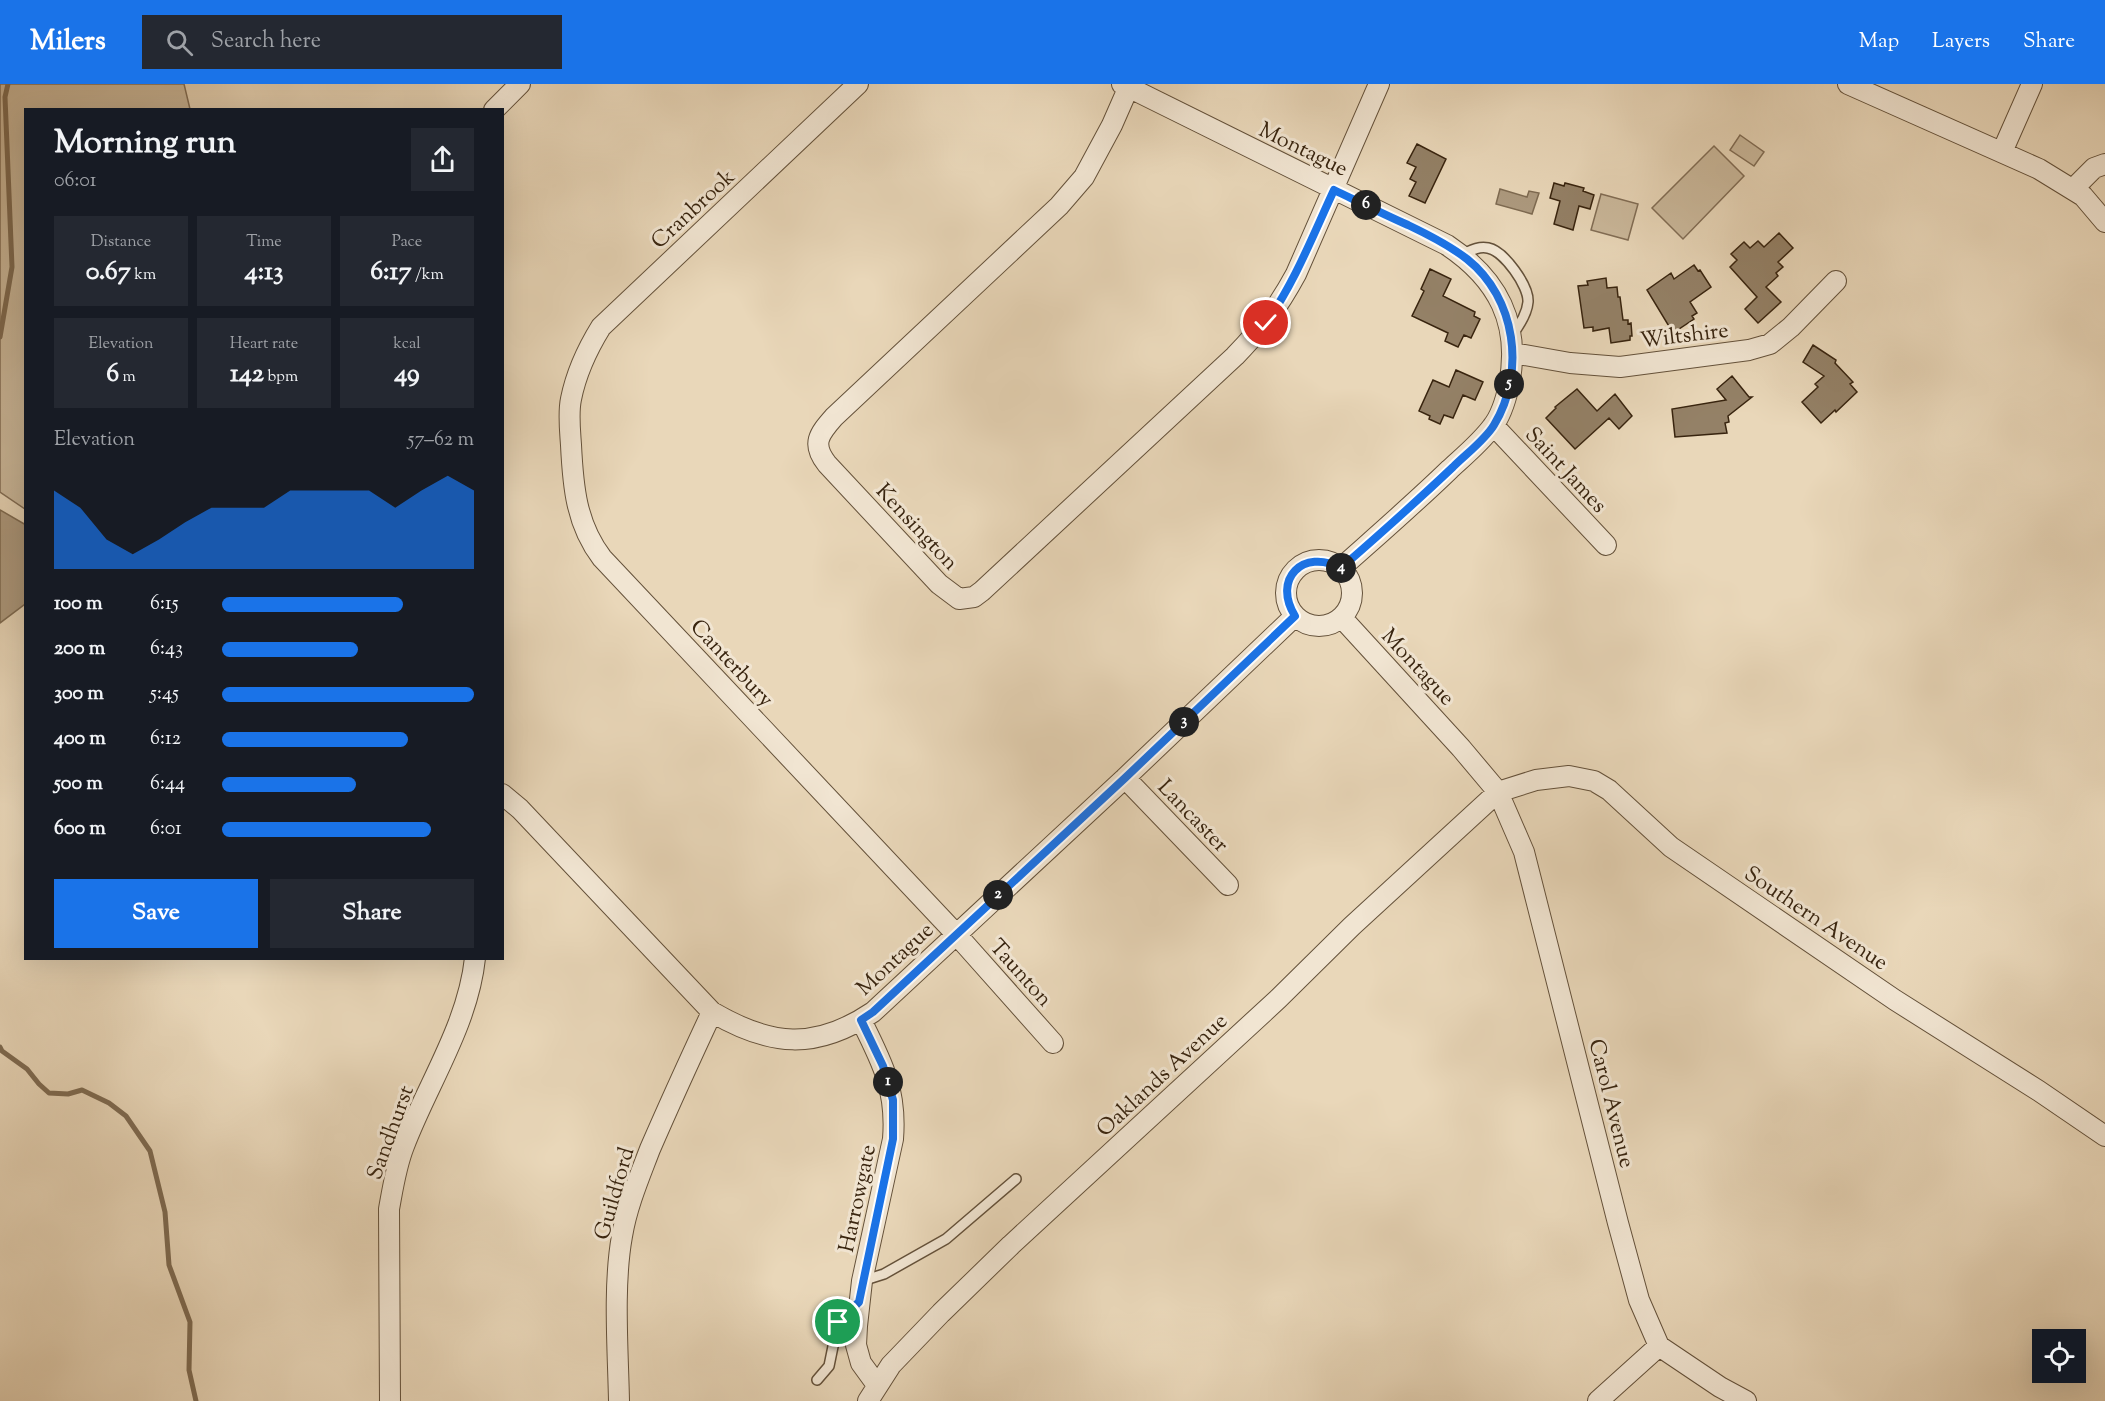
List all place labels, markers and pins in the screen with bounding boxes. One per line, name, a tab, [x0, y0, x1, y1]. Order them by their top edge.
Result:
pin: 6	[1351, 190, 1381, 220]
pin	[1240, 297, 1291, 348]
pin: 5	[1494, 369, 1524, 399]
pin: 4	[1326, 553, 1356, 583]
pin: 3	[1169, 707, 1199, 737]
pin: 2	[983, 880, 1013, 910]
pin: 1	[873, 1067, 903, 1097]
pin	[812, 1296, 863, 1347]

